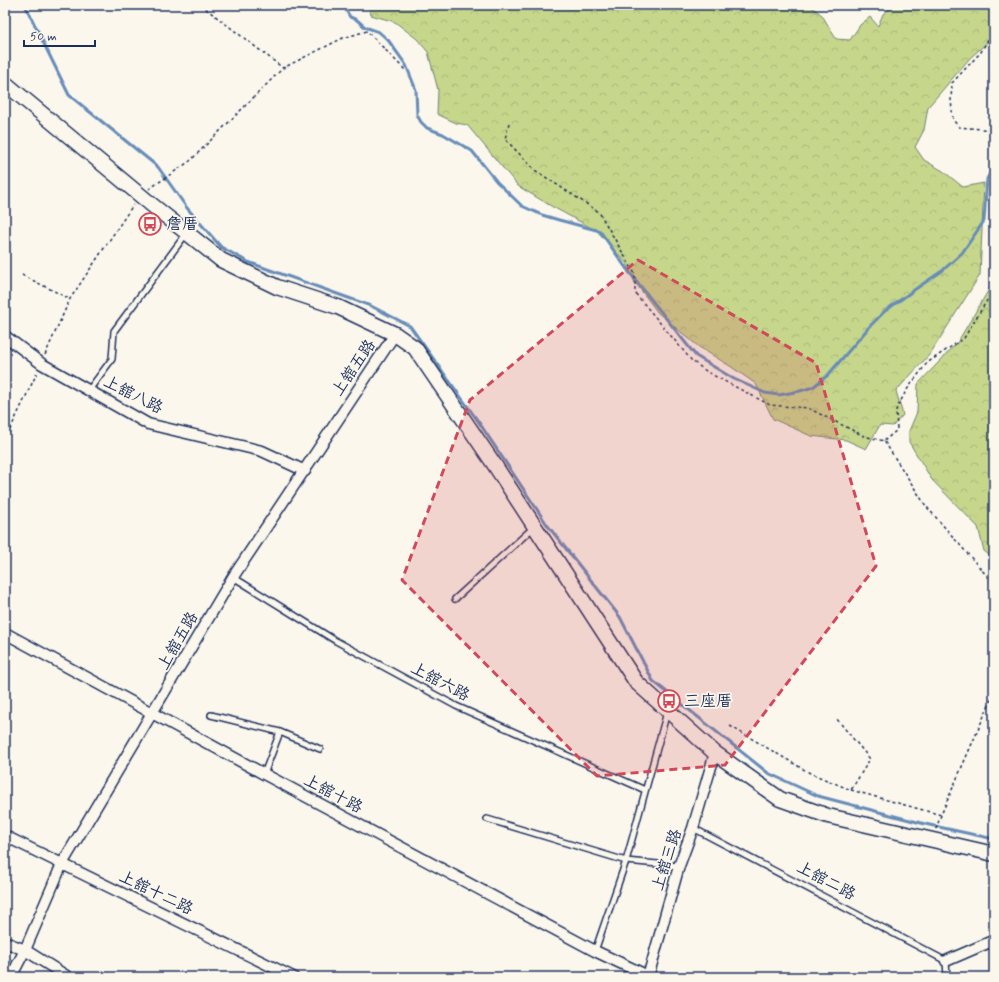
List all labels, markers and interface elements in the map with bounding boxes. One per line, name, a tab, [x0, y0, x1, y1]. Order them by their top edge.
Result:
scale bar	[24, 22, 95, 48]
text: 50 m	[30, 29, 57, 45]
bus stop icon: 詹厝	[137, 211, 163, 237]
place label: 詹厝	[166, 214, 198, 235]
street label: 上舘五路	[327, 336, 381, 400]
street label: 上舘八路	[100, 371, 166, 419]
street label: 上舘五路	[153, 608, 203, 674]
street label: 上舘六路	[407, 658, 473, 706]
bus stop icon: 三座厝	[656, 688, 682, 714]
place label: 三座厝	[684, 691, 732, 712]
street label: 上舘十路	[300, 770, 366, 818]
street label: 上舘三路	[647, 826, 687, 894]
street label: 上舘二路	[793, 857, 859, 905]
street label: 上舘十二路	[115, 866, 197, 920]

